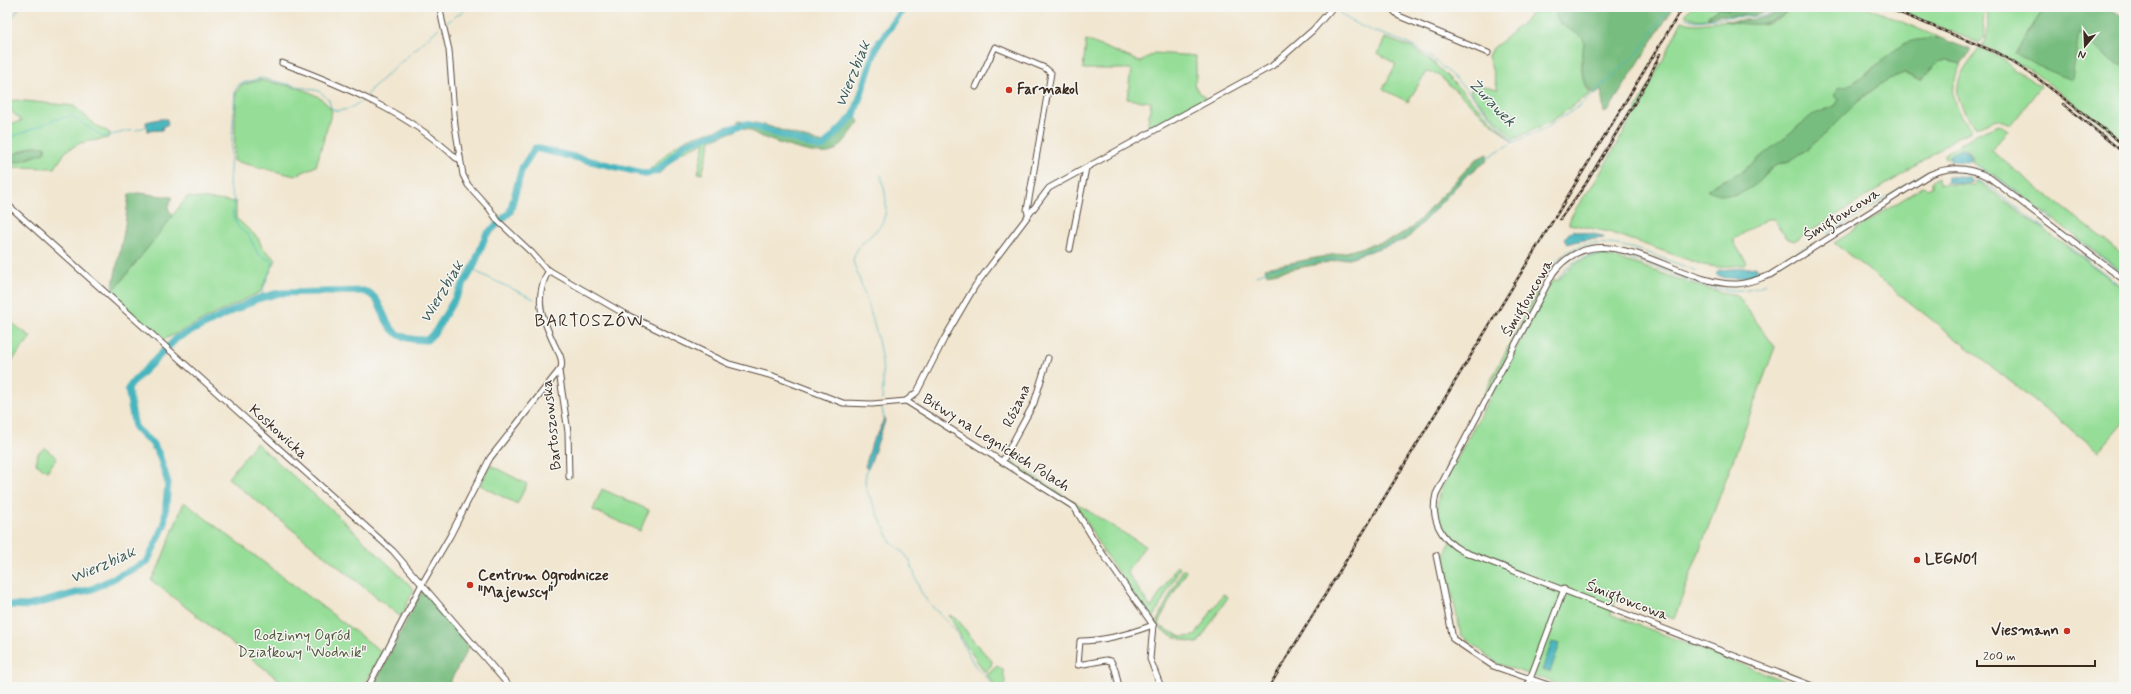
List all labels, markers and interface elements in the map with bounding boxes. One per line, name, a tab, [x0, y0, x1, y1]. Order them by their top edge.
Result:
north arrow	[2065, 26, 2105, 66]
water label: Wierzbiak	[830, 37, 876, 110]
text: N	[2076, 47, 2088, 62]
water label: Żurawek	[1464, 74, 1520, 132]
place label: Farmakol	[1017, 80, 1079, 100]
marker: Farmakol	[1004, 85, 1014, 95]
street label: Śmigłowcowa	[1800, 182, 1885, 247]
street label: Śmigłowcowa	[1497, 254, 1560, 341]
water label: Wierzbiak	[415, 256, 469, 327]
district label: BARTOSZÓW	[534, 310, 644, 332]
street label: Bartoszowska	[537, 378, 567, 471]
street label: Różana	[998, 381, 1036, 431]
street label: Bitwy na Legnickich Polach	[919, 389, 1074, 497]
street label: Koskowicka	[244, 400, 312, 464]
water label: Wierzbiak	[67, 541, 140, 589]
place label: LEGN01	[1925, 550, 1977, 570]
marker: LEGN01	[1912, 555, 1922, 565]
place label: Centrum Ogrodnicze "Majewscy"	[478, 566, 609, 603]
street label: Śmigłowcowa	[1583, 575, 1672, 627]
marker: Centrum Ogrodnicze "Majewscy"	[465, 580, 475, 590]
place label: Viesmann	[1991, 621, 2059, 641]
park label: Rodzinny Ogród Działkowy "Wodnik"	[238, 626, 366, 663]
marker: Viesmann	[2062, 626, 2072, 636]
scale bar	[1977, 642, 2095, 668]
text: 200 m	[1983, 649, 2016, 665]

